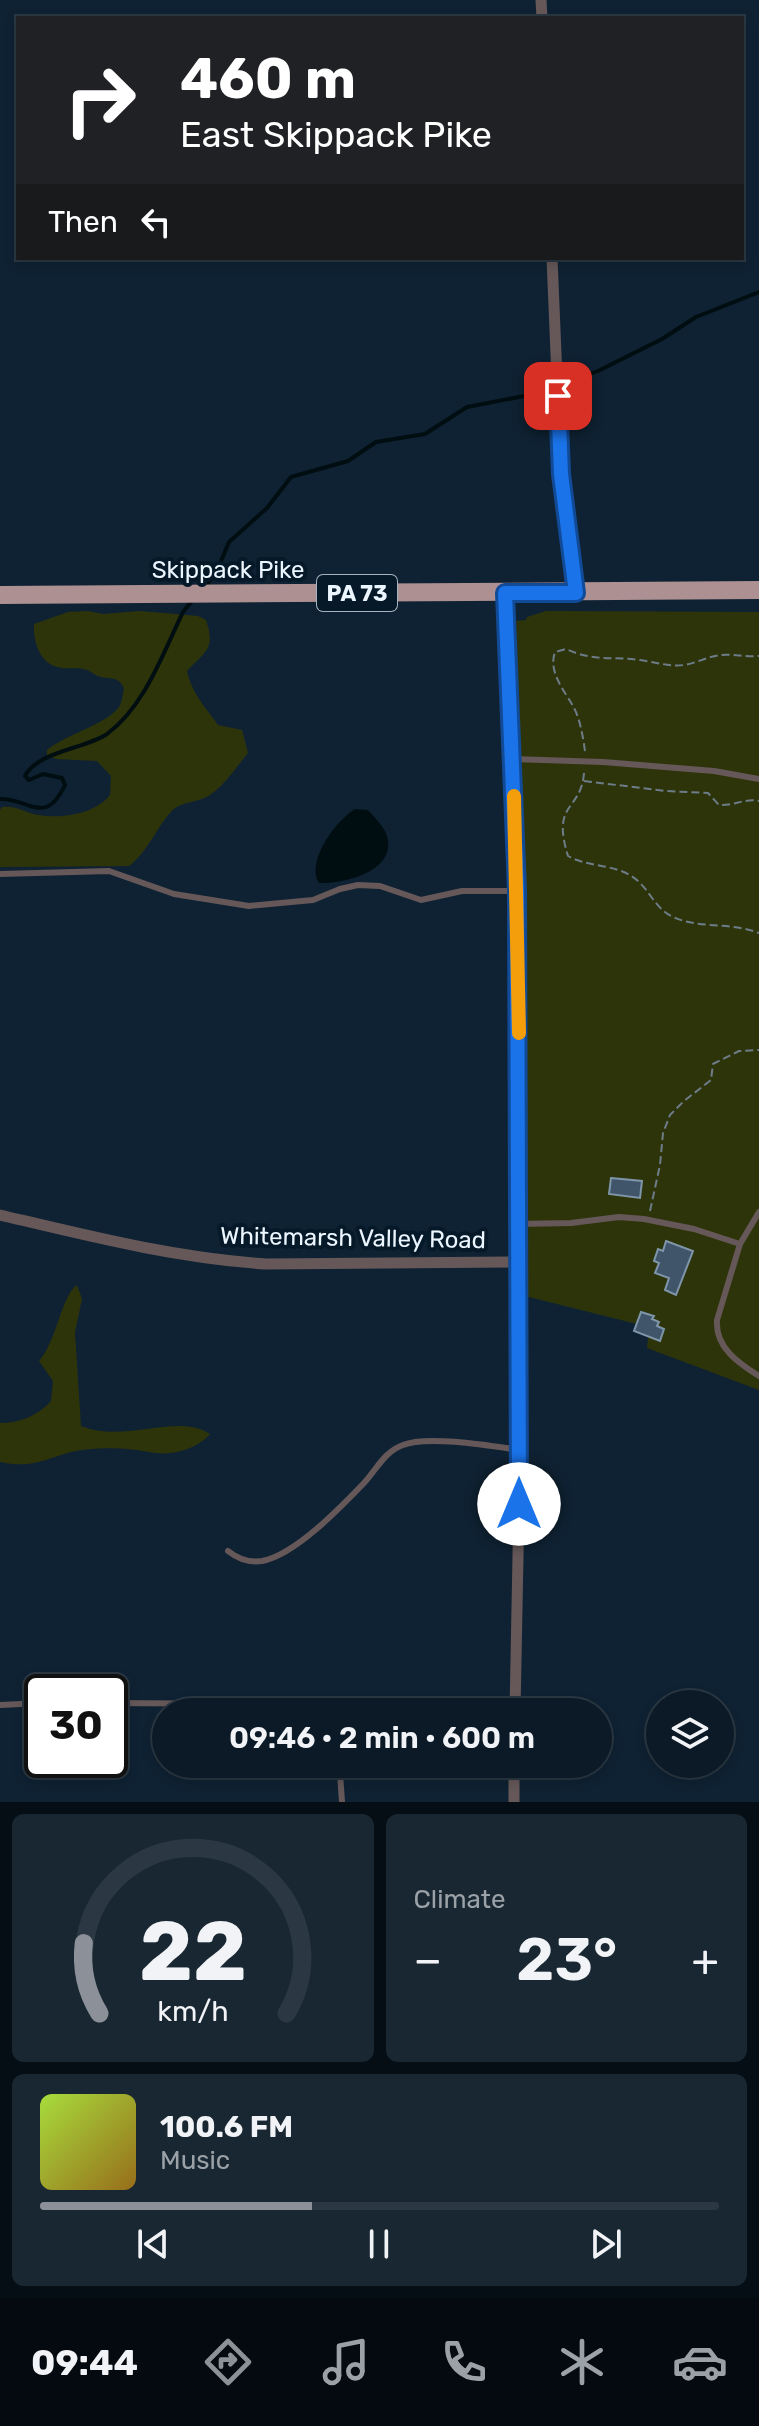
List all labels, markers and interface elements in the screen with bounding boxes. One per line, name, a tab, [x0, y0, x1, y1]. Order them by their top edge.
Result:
text: 460 m	[180, 46, 356, 112]
icon: right	[48, 48, 152, 152]
text: East Skippack Pike	[180, 113, 492, 156]
icon: left	[134, 200, 178, 244]
text: Then	[48, 204, 118, 240]
pin	[524, 362, 592, 430]
icon: arrive	[536, 374, 580, 418]
street label: Skippack Pike	[152, 556, 304, 584]
road number: PA 73	[317, 575, 397, 611]
street label: Whitemarsh Valley Road	[220, 1222, 486, 1254]
position arrow	[477, 1462, 561, 1546]
speed limit sign: 30	[24, 1674, 128, 1778]
map controls	[646, 1690, 734, 1778]
button: layers	[646, 1690, 734, 1778]
text: 09:46 · 2 min · 600 m	[229, 1720, 535, 1756]
text: Climate	[414, 1884, 506, 1915]
text: 22	[139, 1902, 247, 2001]
text: 23°	[516, 1924, 617, 1995]
text: −	[414, 1934, 442, 1986]
text: +	[692, 1934, 719, 1986]
text: km/h	[157, 1994, 228, 2028]
text: 100.6 FM	[160, 2109, 293, 2145]
text: Music	[160, 2145, 230, 2176]
icon: previous	[131, 2222, 175, 2266]
icon: pause	[357, 2222, 401, 2266]
icon: next	[584, 2222, 628, 2266]
icon: directions	[200, 2334, 256, 2390]
icon: music	[318, 2334, 374, 2390]
icon: phone	[436, 2334, 492, 2390]
icon: climate	[554, 2334, 610, 2390]
icon: car	[672, 2334, 728, 2390]
text: 09:44	[31, 2341, 138, 2384]

